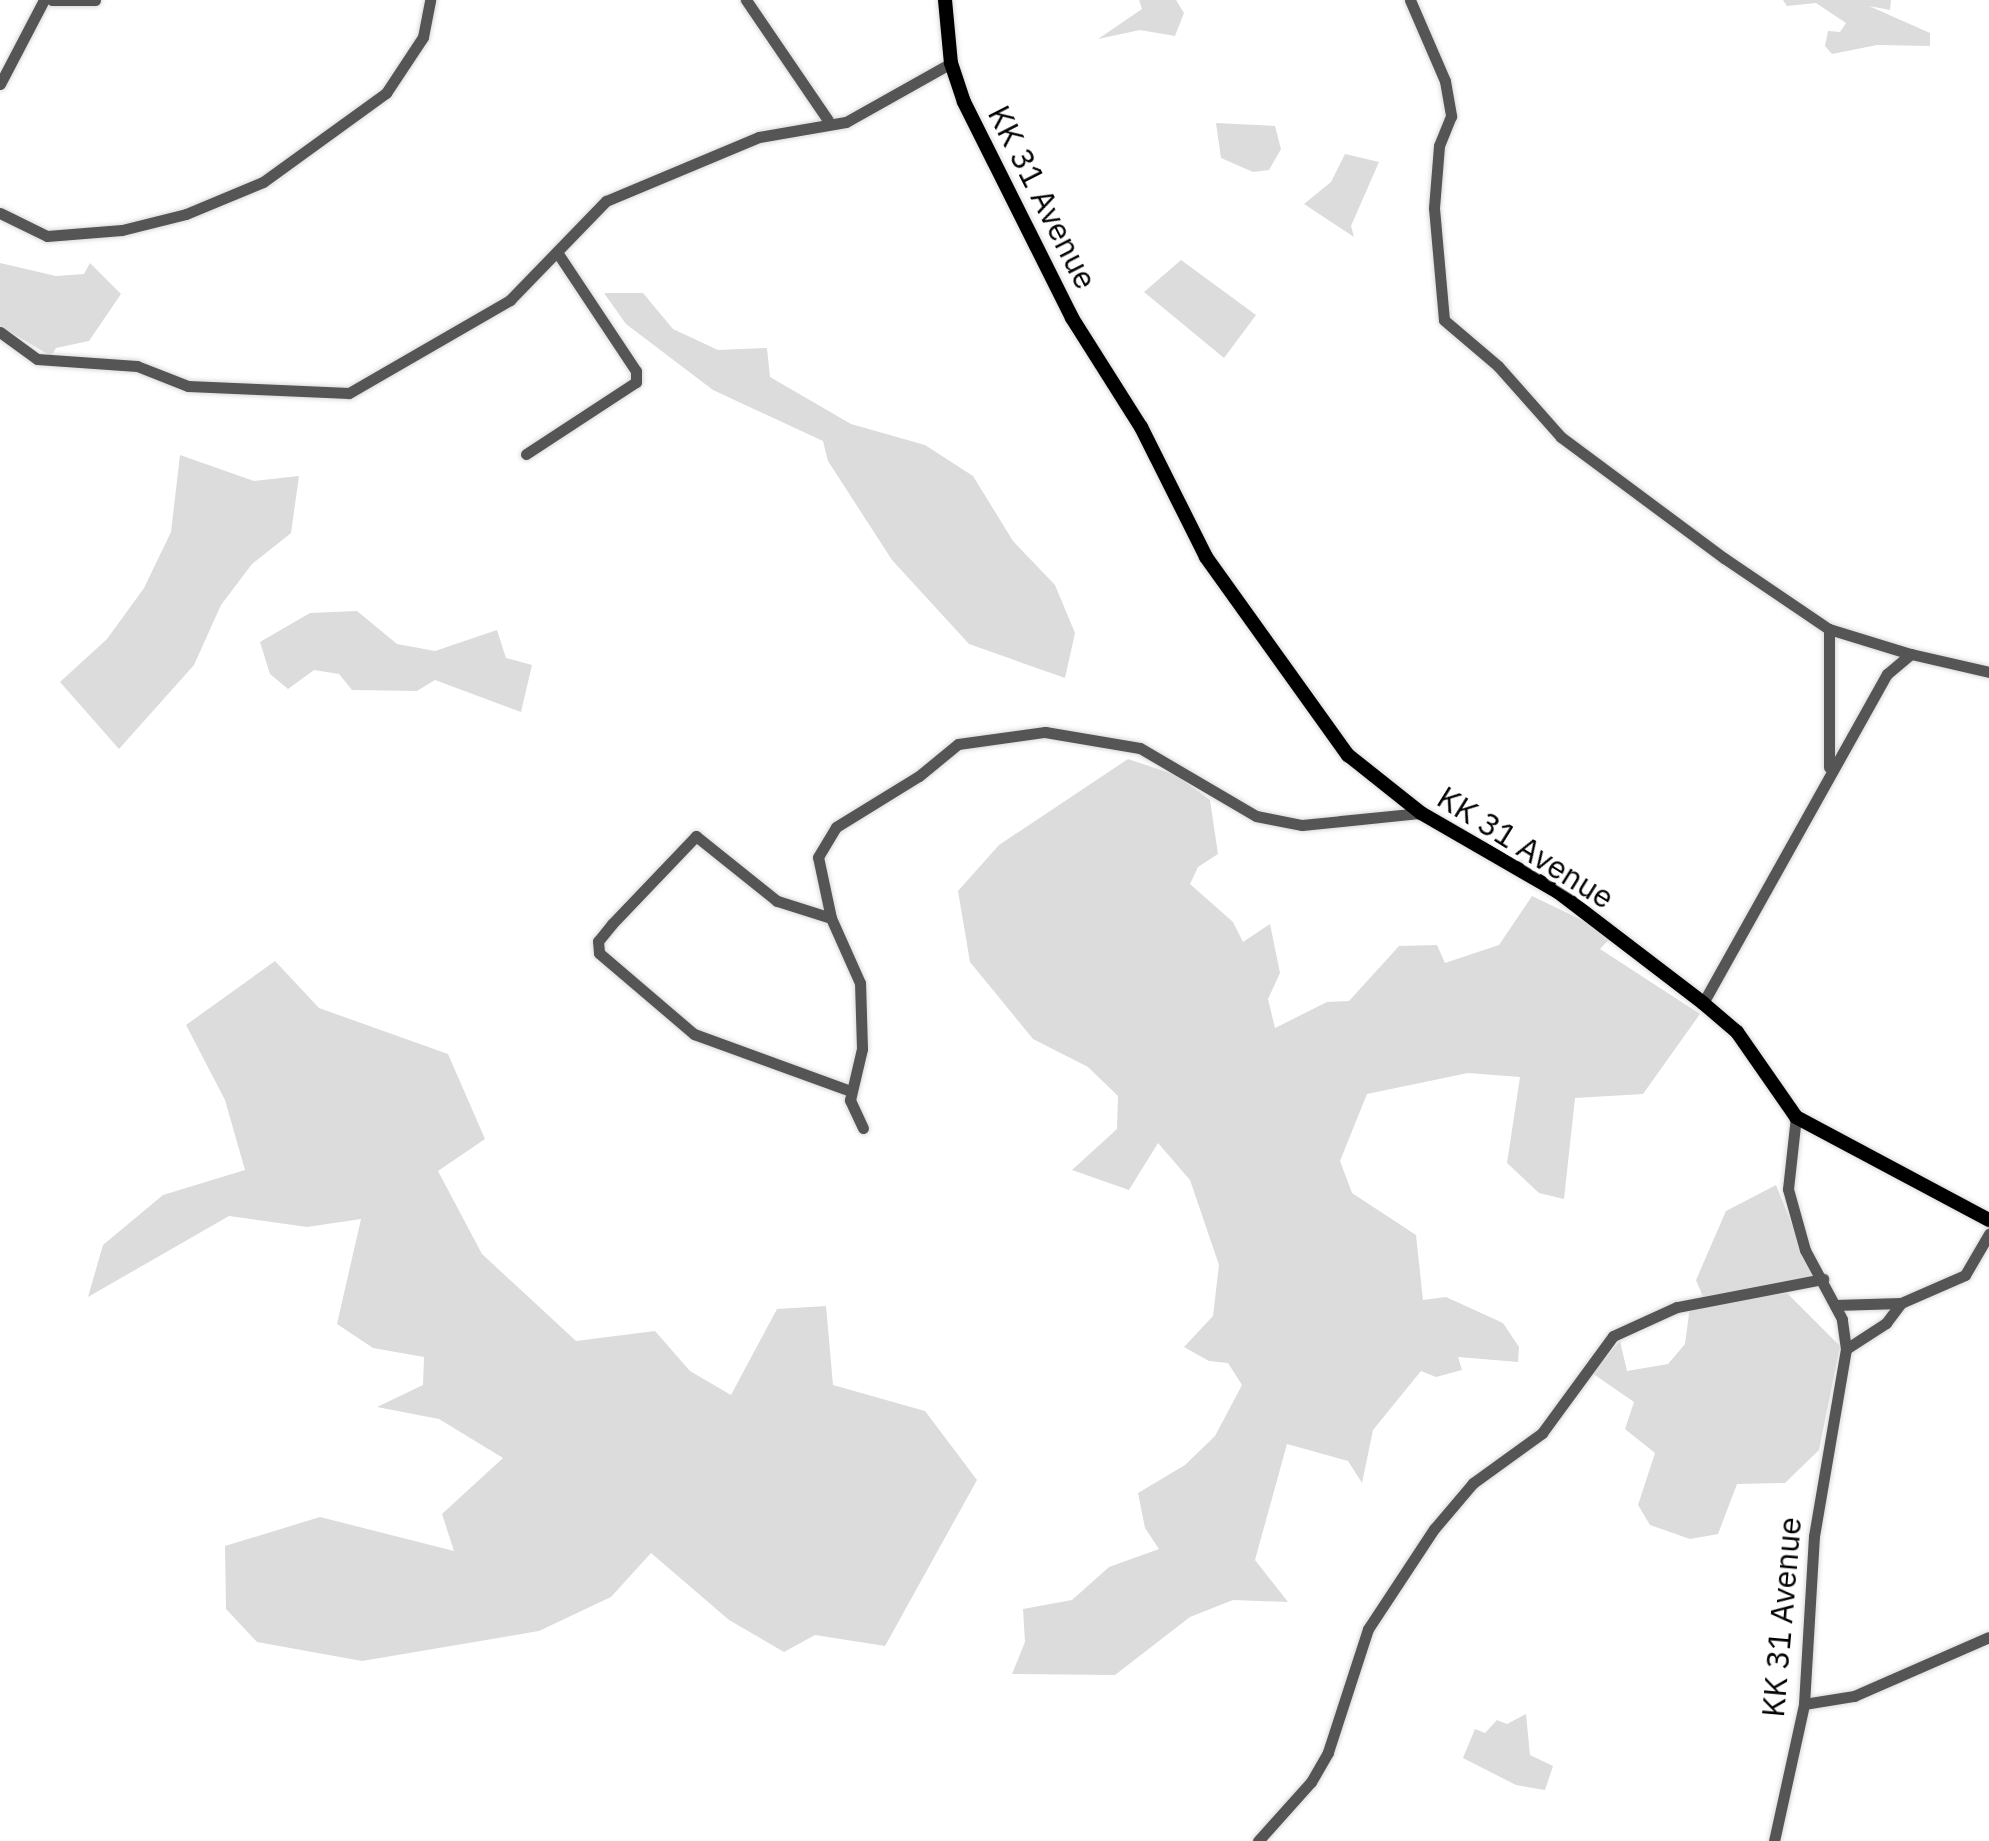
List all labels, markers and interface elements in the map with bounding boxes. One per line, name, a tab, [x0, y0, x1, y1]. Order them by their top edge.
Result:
street label: KK 31 Avenue	[980, 99, 1106, 295]
street label: KK 31 Avenue	[1431, 777, 1621, 917]
street label: KK 31 Avenue	[1753, 1515, 1809, 1719]

